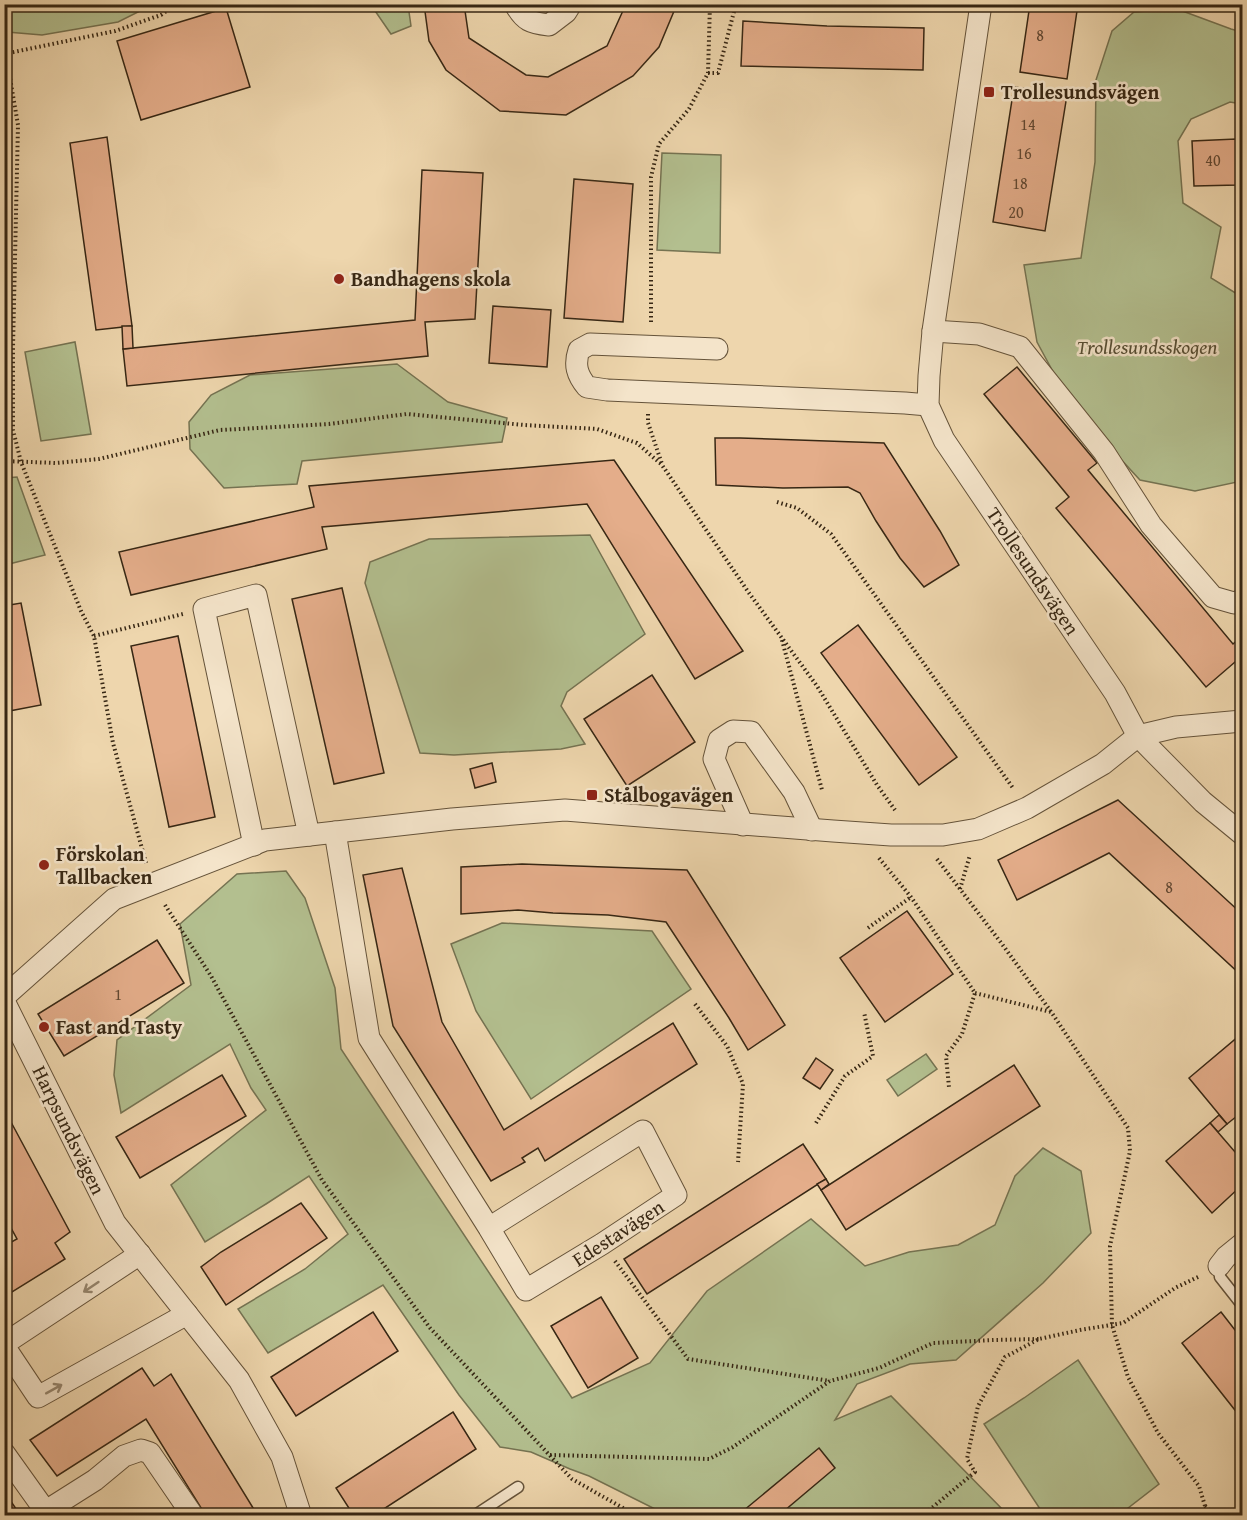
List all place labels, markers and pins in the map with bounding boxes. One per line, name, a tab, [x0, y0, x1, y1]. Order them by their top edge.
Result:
place label: Trollesundsvägen	[1001, 77, 1159, 106]
marker: Trollesundsvägen	[982, 85, 996, 99]
place label: Bandhagens skola	[351, 264, 512, 293]
marker: Bandhagens skola	[332, 272, 346, 286]
place label: Stålbogavägen	[604, 780, 733, 809]
marker: Stålbogavägen	[585, 788, 599, 802]
place label: Förskolan Tallbacken	[56, 839, 153, 891]
marker: Förskolan Tallbacken	[37, 858, 51, 872]
place label: Fast and Tasty	[56, 1012, 183, 1041]
marker: Fast and Tasty	[37, 1020, 51, 1034]

